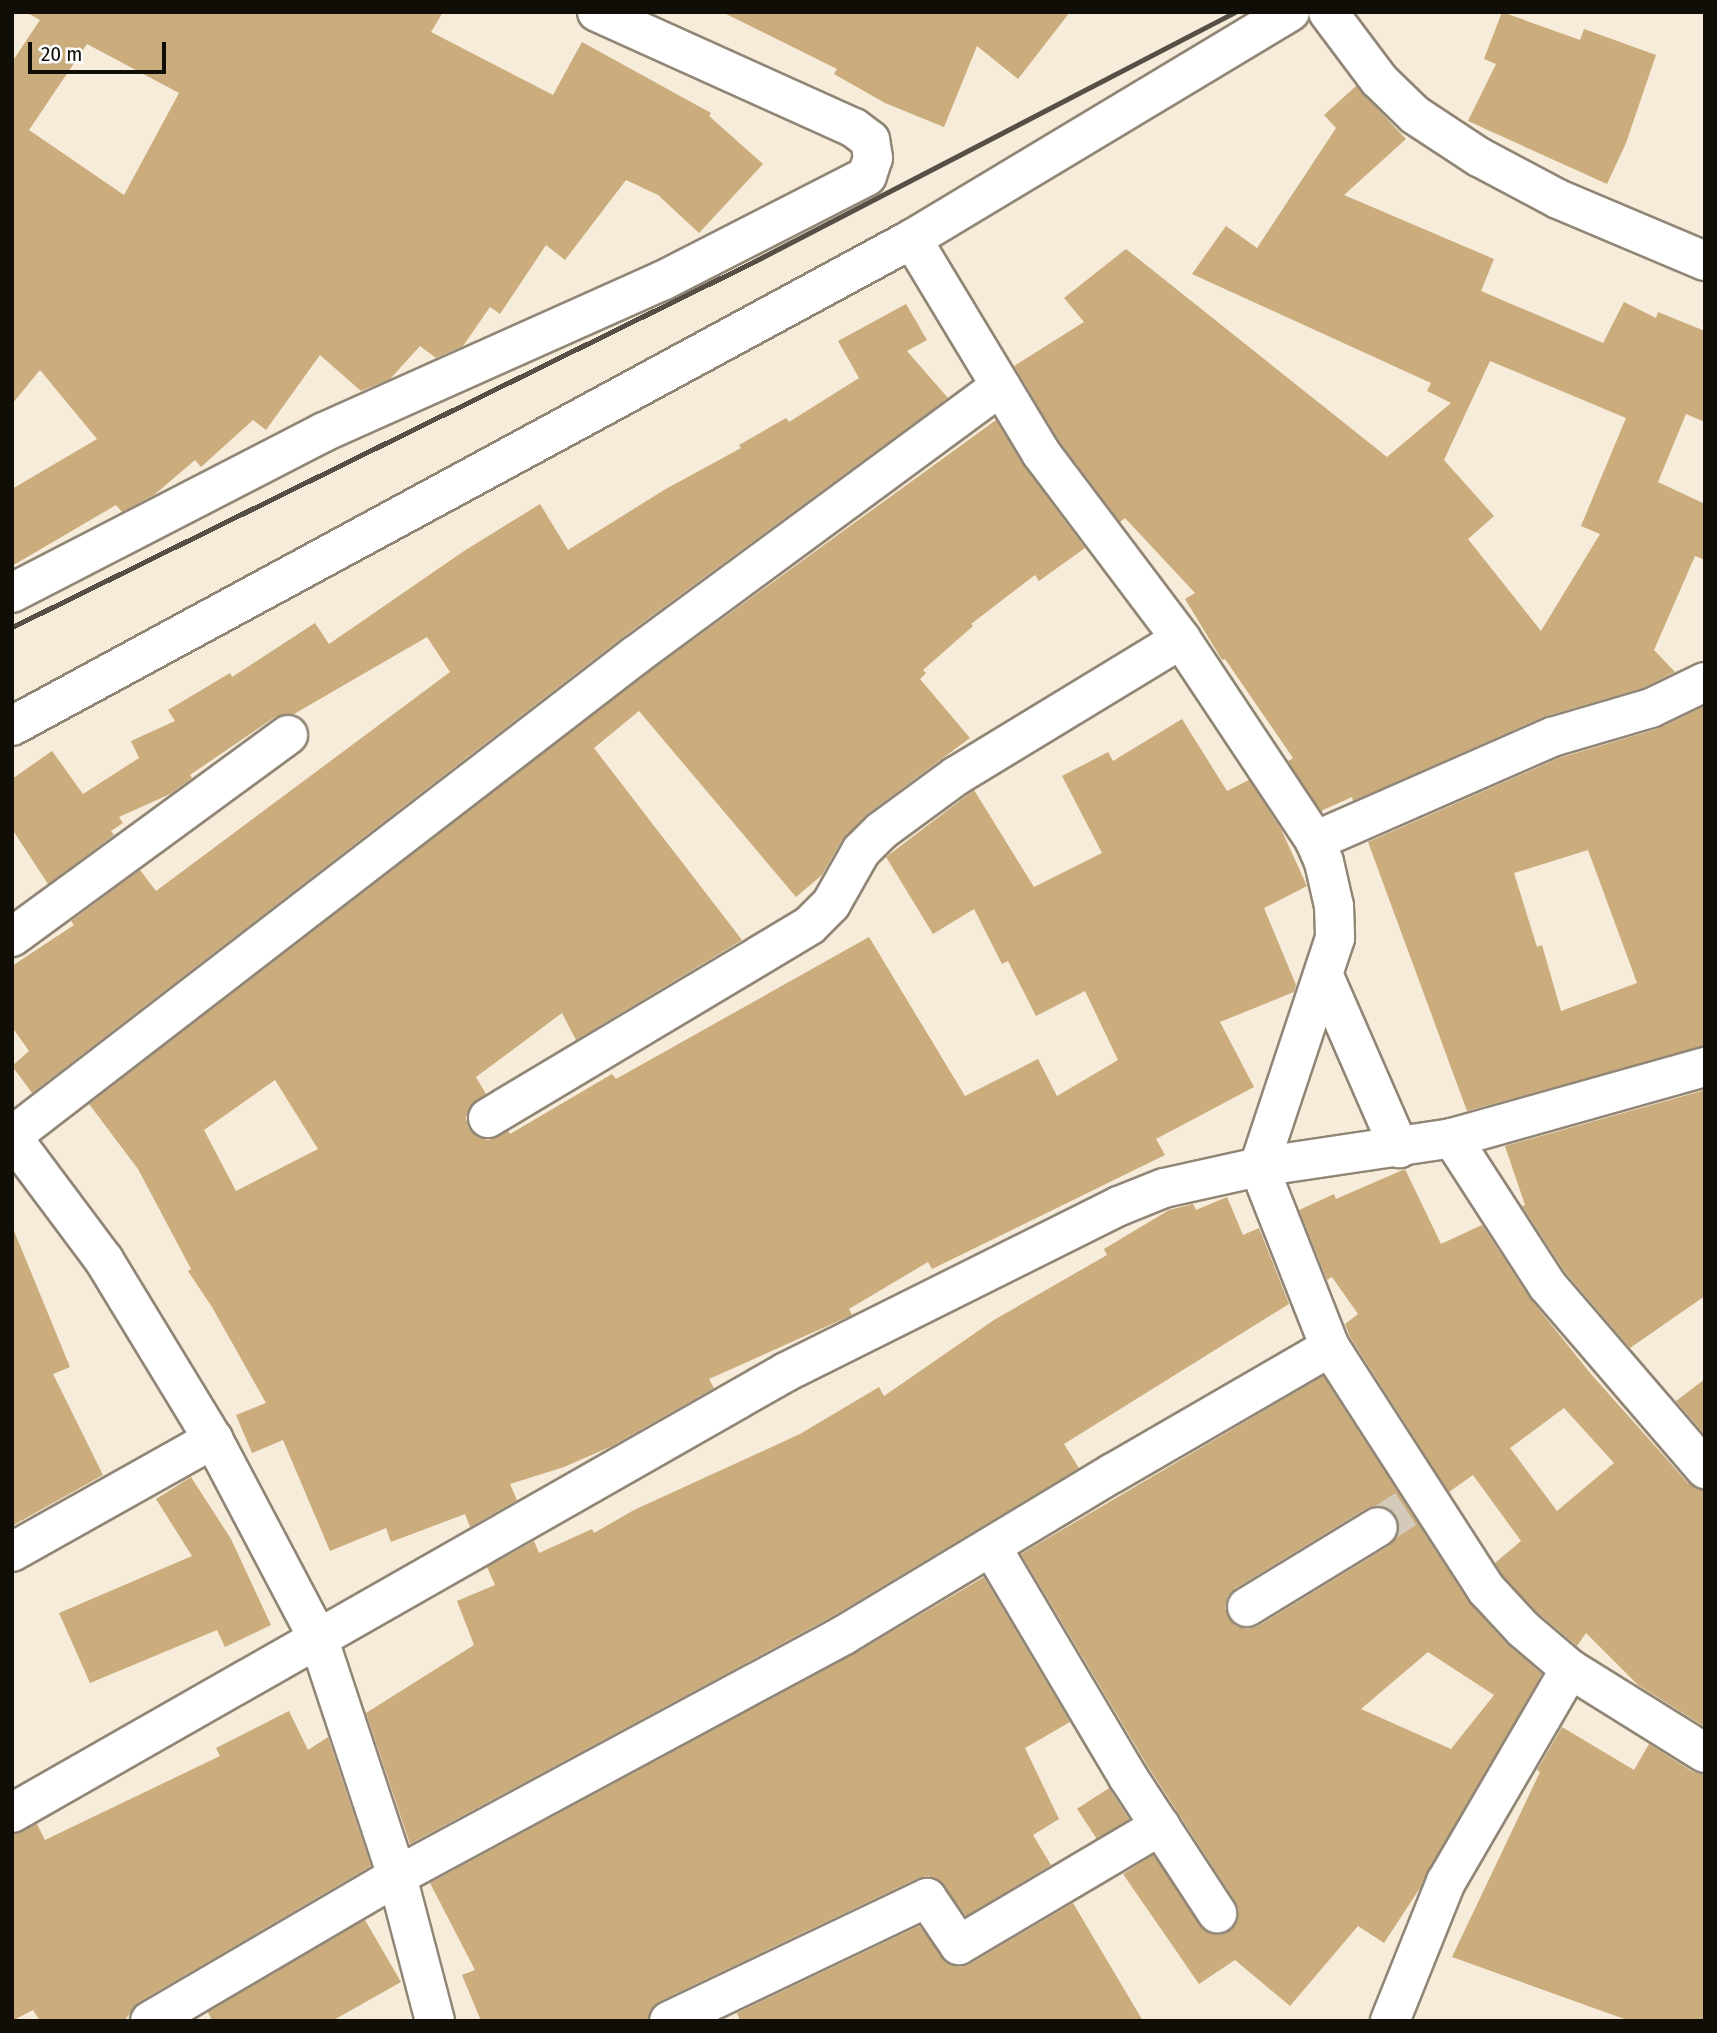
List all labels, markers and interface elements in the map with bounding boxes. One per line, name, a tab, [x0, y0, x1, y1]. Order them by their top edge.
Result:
scale bar	[32, 28, 170, 72]
text: 20 m	[41, 41, 82, 67]

